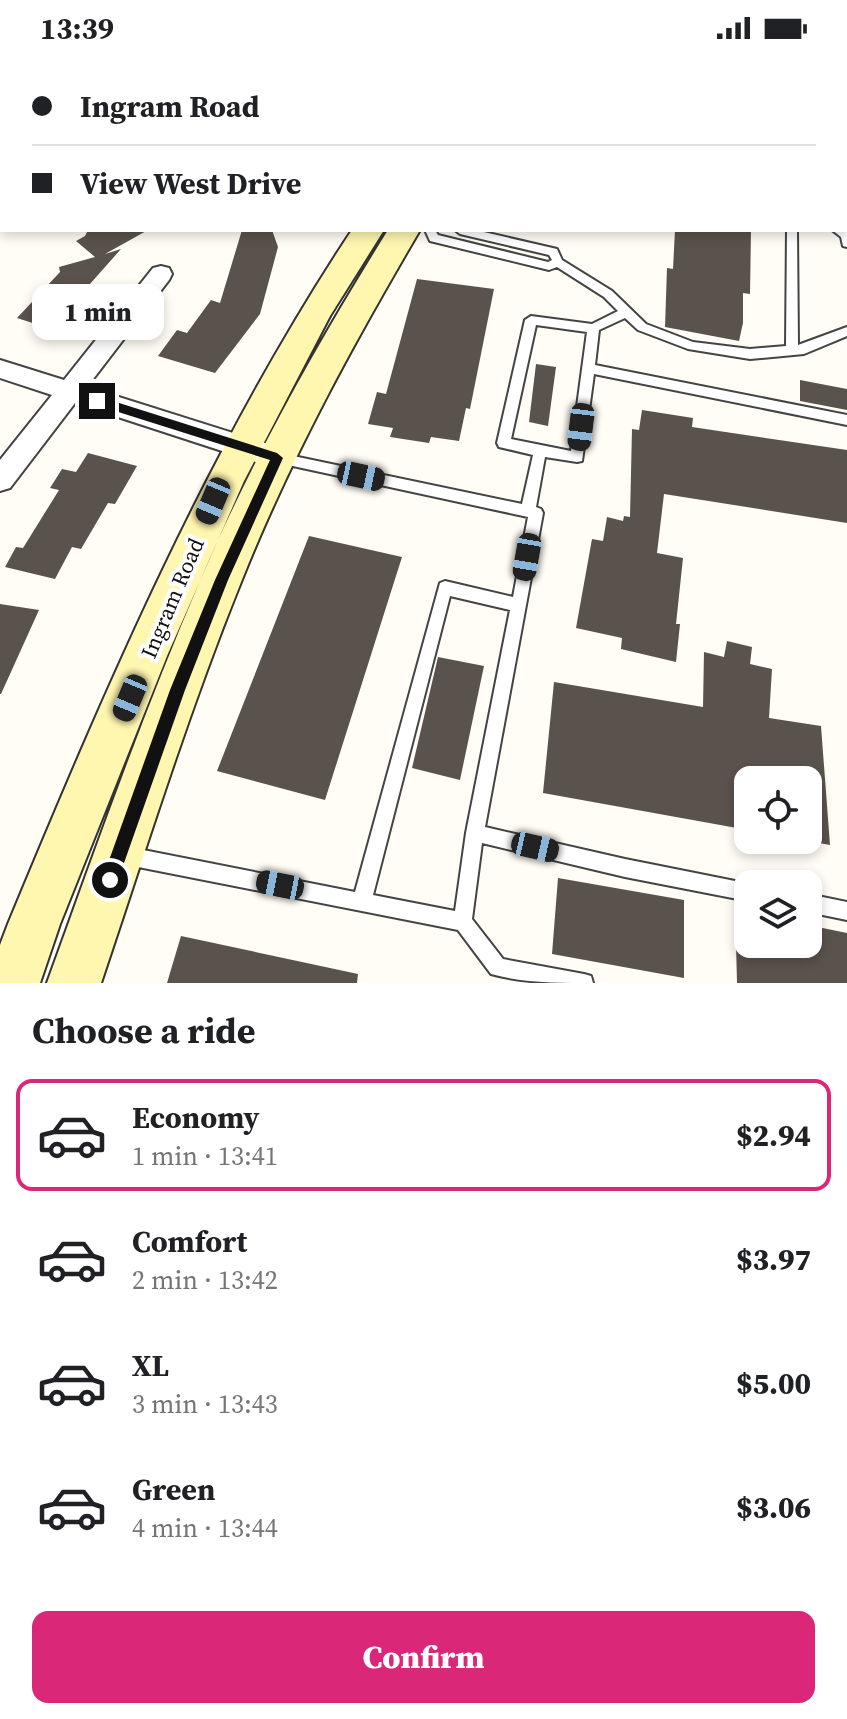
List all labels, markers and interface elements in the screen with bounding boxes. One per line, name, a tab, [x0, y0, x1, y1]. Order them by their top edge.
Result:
text: 13:39	[40, 8, 114, 49]
text: Ingram Road	[80, 86, 260, 127]
text: View West Drive	[80, 163, 301, 204]
callout: 1 min	[31, 285, 163, 341]
text: 1 min	[64, 294, 132, 330]
route end	[79, 383, 115, 419]
car	[566, 402, 596, 452]
car	[335, 459, 387, 493]
car	[193, 474, 233, 528]
car	[511, 531, 543, 583]
street label: Ingram Road	[133, 533, 211, 663]
car	[110, 671, 150, 725]
map controls	[734, 766, 822, 958]
button: locate	[734, 766, 822, 854]
car	[509, 830, 561, 864]
route start	[92, 862, 128, 898]
car	[254, 869, 306, 901]
button: layers	[734, 870, 822, 958]
text: Choose a ride	[32, 1006, 255, 1055]
text: Economy	[132, 1097, 260, 1138]
icon: car	[36, 1099, 108, 1171]
text: $2.94	[736, 1115, 811, 1156]
text: 1 min · 13:41	[132, 1138, 278, 1174]
text: Comfort	[132, 1221, 247, 1262]
icon: car	[36, 1223, 108, 1295]
text: $3.97	[736, 1239, 811, 1280]
text: 2 min · 13:42	[132, 1262, 278, 1298]
text: XL	[132, 1345, 169, 1386]
icon: car	[36, 1347, 108, 1419]
text: $5.00	[736, 1363, 811, 1404]
text: 3 min · 13:43	[132, 1386, 278, 1422]
text: Green	[132, 1469, 215, 1510]
icon: car	[36, 1471, 108, 1543]
text: $3.06	[736, 1487, 811, 1528]
text: 4 min · 13:44	[132, 1510, 278, 1546]
button: Confirm	[32, 1611, 815, 1703]

